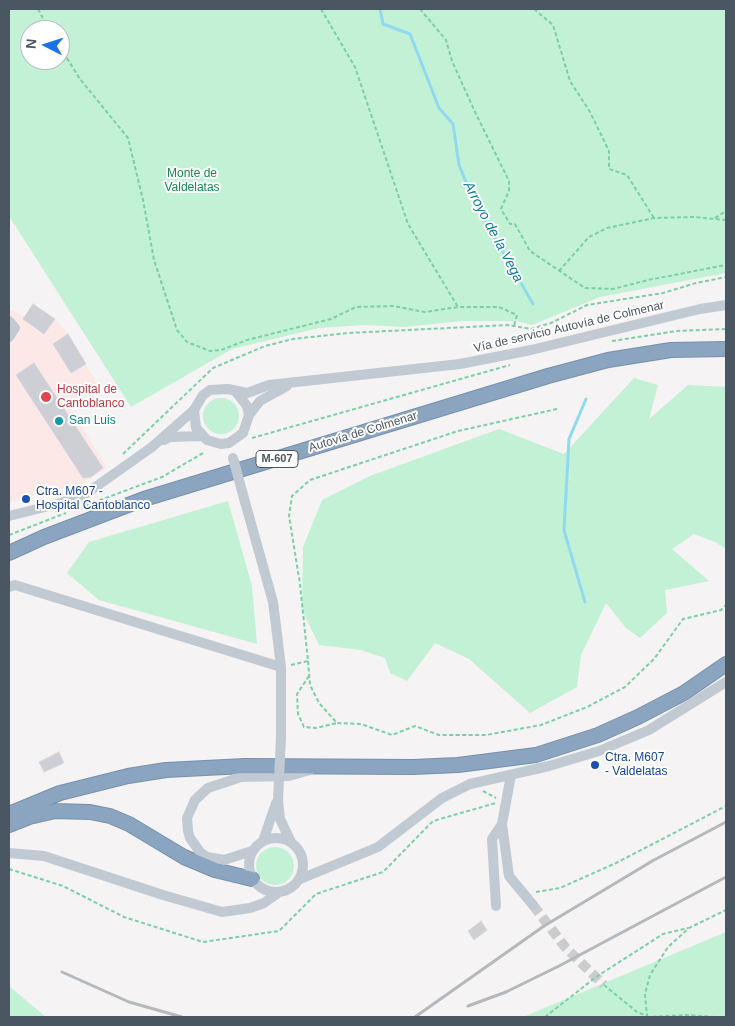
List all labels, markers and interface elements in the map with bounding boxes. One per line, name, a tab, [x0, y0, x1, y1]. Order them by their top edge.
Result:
north arrow	[20, 20, 70, 70]
text: N	[23, 38, 39, 50]
park label: Monte de Valdelatas	[164, 167, 220, 195]
water label: Arroyo de la Vega	[459, 179, 527, 285]
street label: Vía de servicio Autovía de Colmenar	[472, 298, 666, 356]
place label: Hospital de Cantoblanco	[57, 383, 124, 411]
marker: Hospital de Cantoblanco	[39, 390, 53, 404]
street label: Autovía de Colmenar	[307, 409, 419, 455]
place label: San Luis	[69, 414, 116, 428]
marker: San Luis	[53, 415, 65, 427]
road number: M-607	[256, 450, 298, 468]
place label: Ctra. M607 - Hospital Cantoblanco	[36, 485, 150, 513]
marker: Ctra. M607 - Hospital Cantoblanco	[20, 493, 32, 505]
place label: Ctra. M607 - Valdelatas	[605, 751, 667, 779]
marker: Ctra. M607 - Valdelatas	[589, 759, 601, 771]

